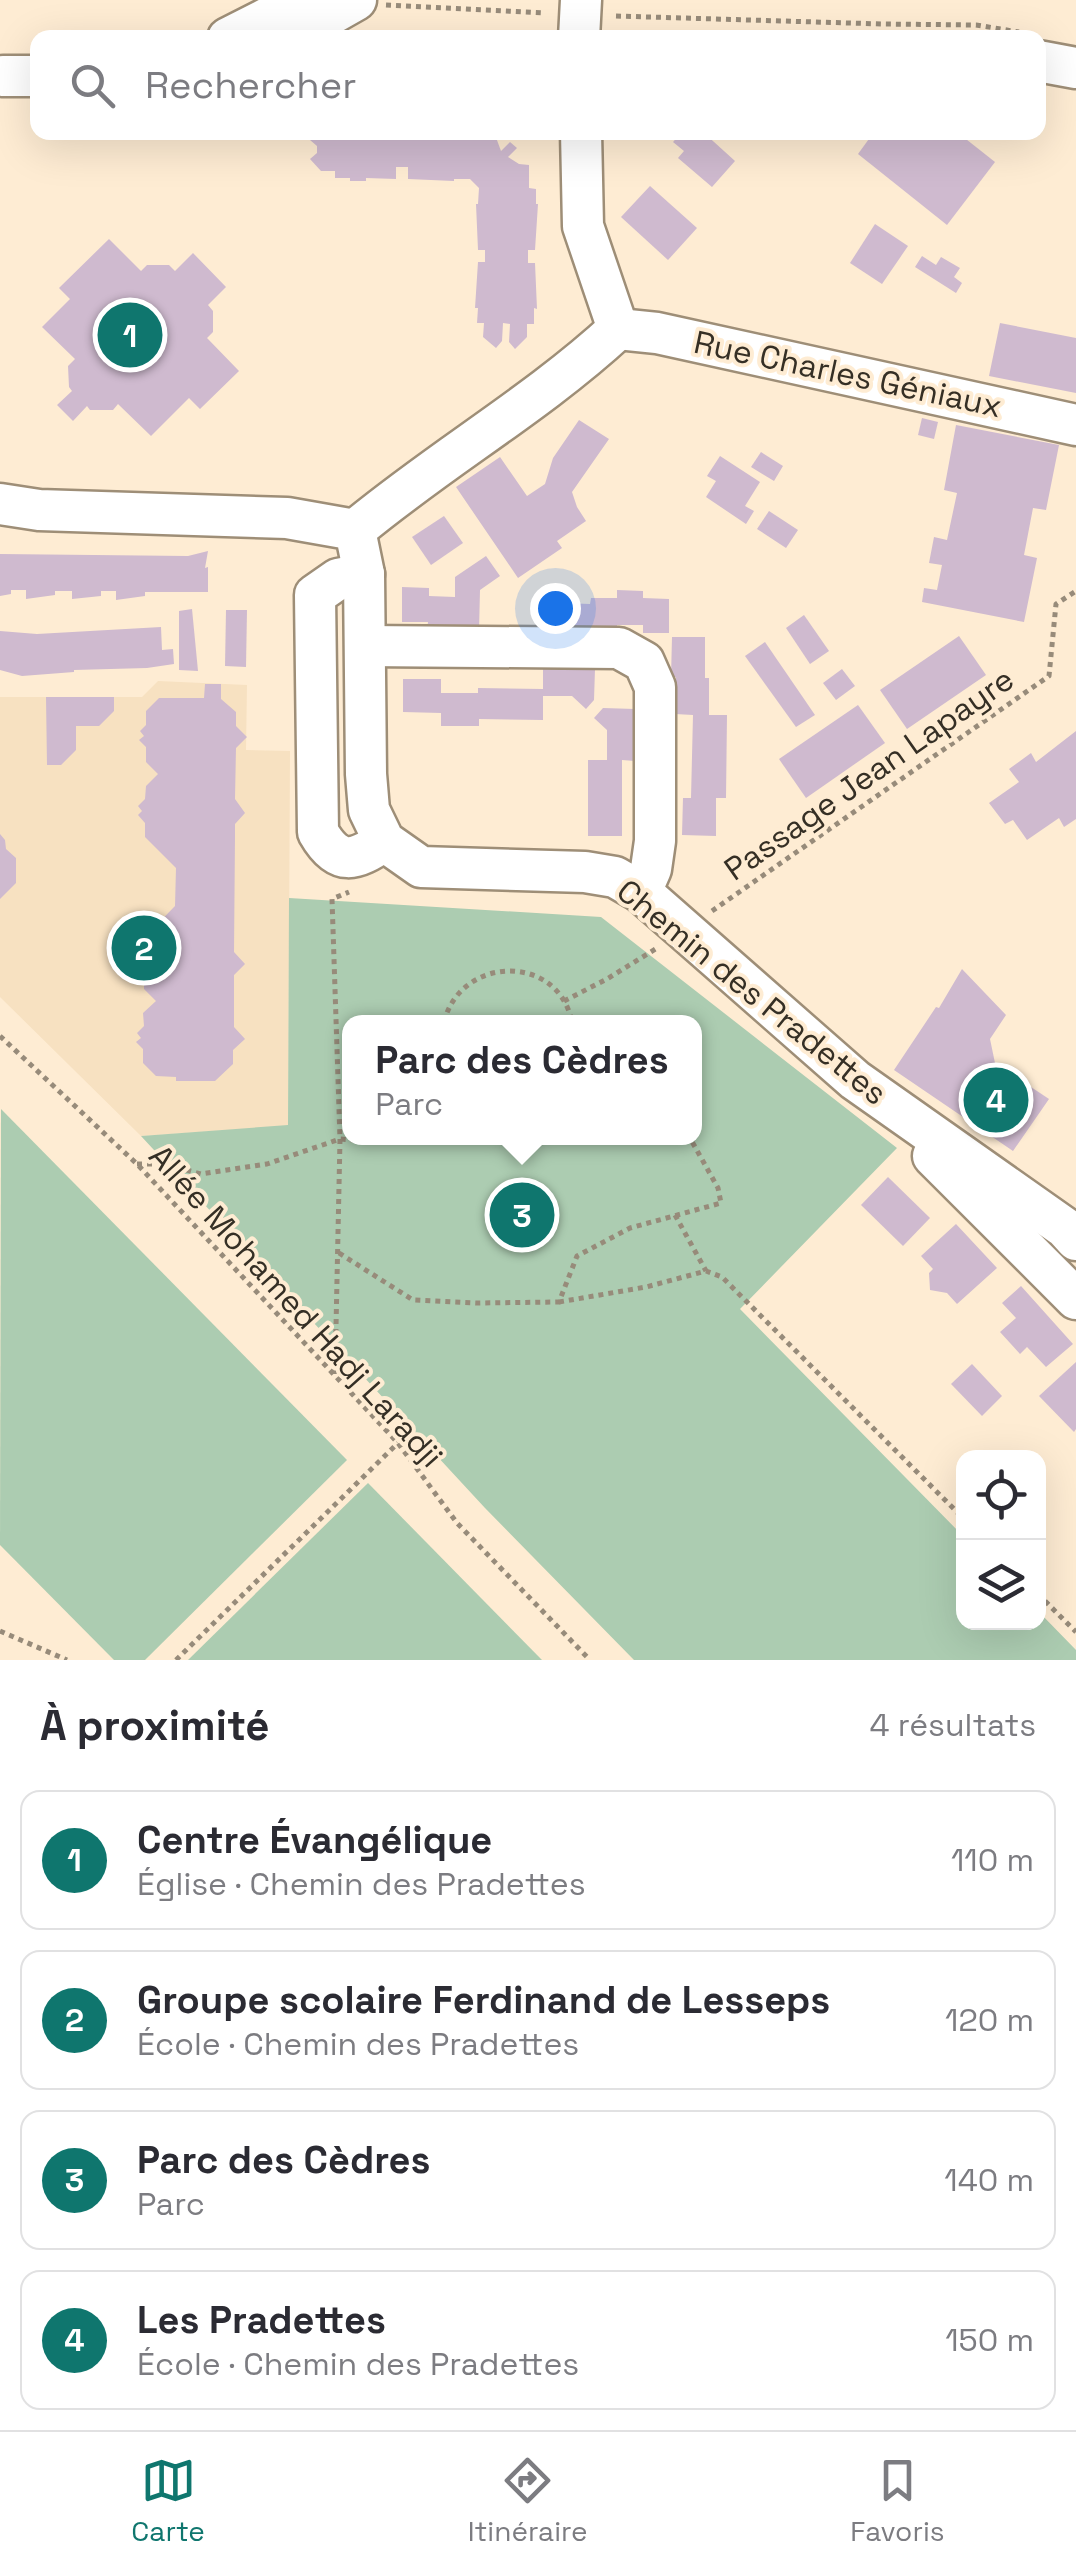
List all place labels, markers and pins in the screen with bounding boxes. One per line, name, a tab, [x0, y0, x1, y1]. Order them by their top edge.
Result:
pin: 1	[98, 298, 162, 372]
pin: 2	[112, 910, 176, 986]
pin: 4	[964, 1062, 1028, 1138]
pin: 3	[490, 1178, 554, 1252]

